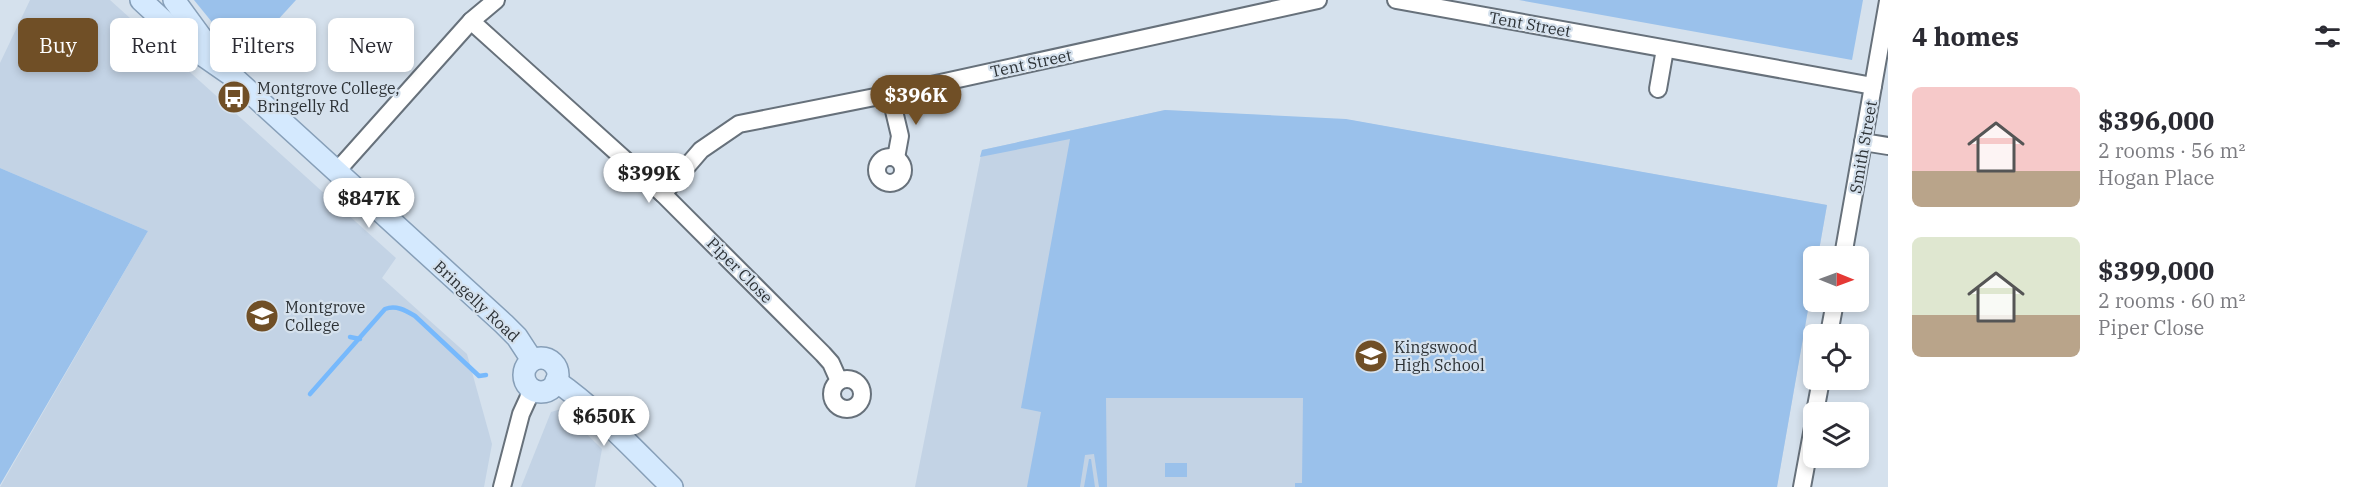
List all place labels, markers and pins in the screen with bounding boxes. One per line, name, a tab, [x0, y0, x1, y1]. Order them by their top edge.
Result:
pin: $396K	[874, 75, 958, 126]
place label: Montgrove College, Bringelly Rd	[257, 78, 400, 116]
bus stop icon: Montgrove College, Bringelly Rd	[216, 79, 252, 115]
pin: $399K	[607, 153, 691, 204]
pin: $847K	[327, 178, 411, 229]
place label: Montgrove College	[285, 297, 365, 335]
school or university icon: Montgrove College	[244, 298, 280, 334]
place label: Kingswood High School	[1394, 337, 1485, 375]
school or university icon: Kingswood High School	[1353, 338, 1389, 374]
pin: $650K	[562, 396, 646, 447]

